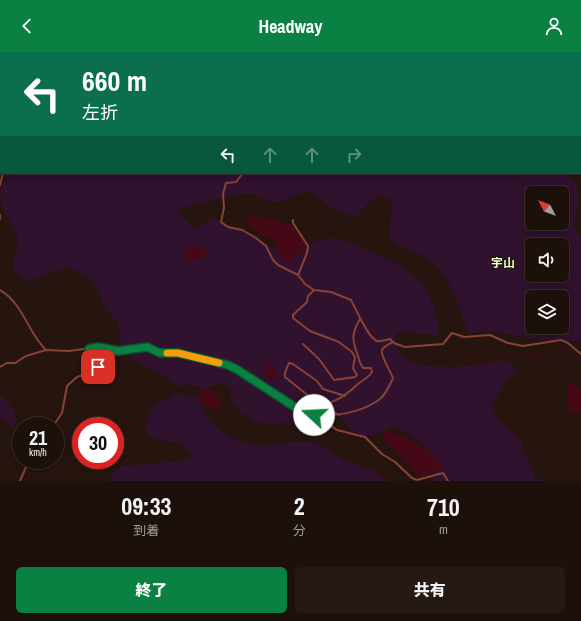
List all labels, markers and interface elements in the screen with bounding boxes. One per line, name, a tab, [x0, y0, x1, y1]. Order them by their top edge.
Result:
text: Headway	[259, 14, 323, 39]
icon: back	[16, 15, 38, 37]
icon: person	[543, 15, 565, 37]
text: 660 m	[82, 62, 147, 100]
icon: left	[16, 68, 68, 120]
text: 左折	[82, 100, 118, 125]
icon: left	[217, 144, 239, 166]
icon: ahead	[259, 144, 281, 166]
icon: ahead	[301, 144, 323, 166]
icon: right	[343, 144, 365, 166]
north arrow	[525, 186, 569, 230]
map controls	[525, 186, 569, 334]
button: sound	[525, 238, 569, 282]
district label: 宇山	[491, 255, 515, 271]
button: layers	[525, 290, 569, 334]
pin	[81, 350, 115, 384]
icon: arrive	[87, 356, 109, 378]
position arrow	[293, 394, 335, 436]
speed limit sign: 30	[72, 417, 124, 469]
text: 21	[29, 424, 47, 451]
text: km/h	[29, 446, 47, 459]
text: 09:33	[121, 490, 172, 522]
text: 2	[294, 490, 305, 522]
text: 710	[427, 491, 460, 523]
text: m	[439, 521, 448, 538]
text: 到着	[133, 522, 159, 539]
text: 分	[293, 522, 306, 539]
button: 終了	[16, 567, 287, 613]
button: 共有	[295, 567, 565, 613]

